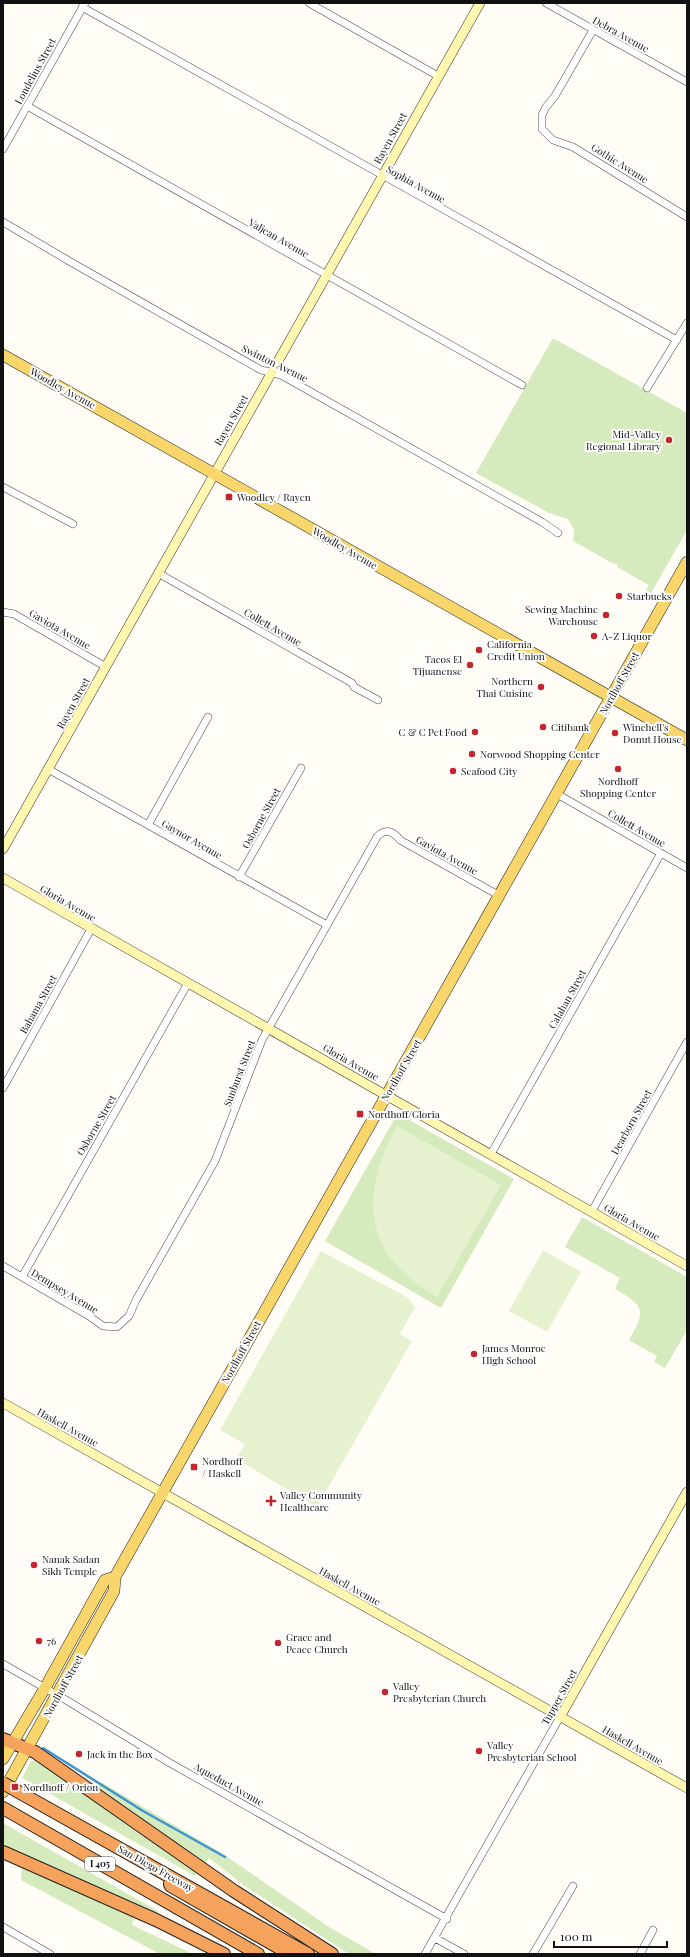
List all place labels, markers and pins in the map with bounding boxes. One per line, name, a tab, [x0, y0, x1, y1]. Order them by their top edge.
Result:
place label: Mid-Valley Regional Library	[586, 427, 661, 453]
marker: Mid-Valley Regional Library	[664, 435, 674, 445]
place label: Woodley / Rayen	[236, 490, 311, 504]
marker: Woodley / Rayen	[224, 492, 234, 502]
place label: Starbucks	[627, 589, 671, 603]
marker: Starbucks	[614, 591, 624, 601]
place label: Sewing Machine Warehouse	[525, 602, 598, 628]
marker: Sewing Machine Warehouse	[601, 610, 611, 620]
place label: A-Z Liquor	[601, 629, 652, 643]
marker: A-Z Liquor	[589, 631, 599, 641]
place label: California Credit Union	[487, 637, 545, 663]
marker: California Credit Union	[474, 645, 484, 655]
place label: Tacos El Tijuanense	[413, 652, 462, 678]
marker: Tacos El Tijuanense	[465, 660, 475, 670]
place label: Northern Thai Cuisine	[477, 674, 533, 700]
marker: Northern Thai Cuisine	[536, 682, 546, 692]
place label: Citibank	[551, 720, 590, 734]
place label: Winchell's Donut House	[622, 720, 682, 746]
marker: Citibank	[538, 722, 548, 732]
place label: C & C Pet Food	[399, 725, 467, 739]
marker: C & C Pet Food	[470, 727, 480, 737]
marker: Winchell's Donut House	[610, 728, 620, 738]
place label: Norwood Shopping Center	[480, 747, 600, 761]
marker: Norwood Shopping Center	[467, 749, 477, 759]
place label: Seafood City	[461, 764, 517, 778]
marker: Nordhoff Shopping Center	[613, 764, 623, 774]
marker: Seafood City	[448, 766, 458, 776]
place label: Nordhoff Shopping Center	[580, 774, 656, 800]
place label: Nordhoff/Gloria	[368, 1107, 440, 1121]
marker: Nordhoff/Gloria	[355, 1109, 365, 1119]
place label: James Monroe High School	[481, 1341, 546, 1367]
marker: James Monroe High School	[469, 1349, 479, 1359]
place label: Nordhoff / Haskell	[202, 1454, 244, 1480]
marker: Nordhoff / Haskell	[189, 1462, 199, 1472]
place label: Valley Community Healthcare	[279, 1488, 362, 1514]
marker: Valley Community Healthcare	[265, 1495, 277, 1507]
place label: Nanak Sadan Sikh Temple	[42, 1552, 100, 1578]
marker: Nanak Sadan Sikh Temple	[29, 1560, 39, 1570]
place label: Grace and Peace Church	[286, 1630, 348, 1656]
place label: 76	[47, 1634, 56, 1648]
marker: 76	[34, 1636, 44, 1646]
marker: Grace and Peace Church	[273, 1638, 283, 1648]
place label: Valley Presbyterian Church	[392, 1679, 486, 1705]
marker: Valley Presbyterian Church	[380, 1687, 390, 1697]
place label: Valley Presbyterian School	[486, 1738, 577, 1764]
marker: Valley Presbyterian School	[474, 1746, 484, 1756]
place label: Jack in the Box	[86, 1747, 154, 1761]
marker: Jack in the Box	[74, 1749, 84, 1759]
place label: Nordhoff / Orion	[23, 1780, 98, 1794]
marker: Nordhoff / Orion	[10, 1782, 20, 1792]

